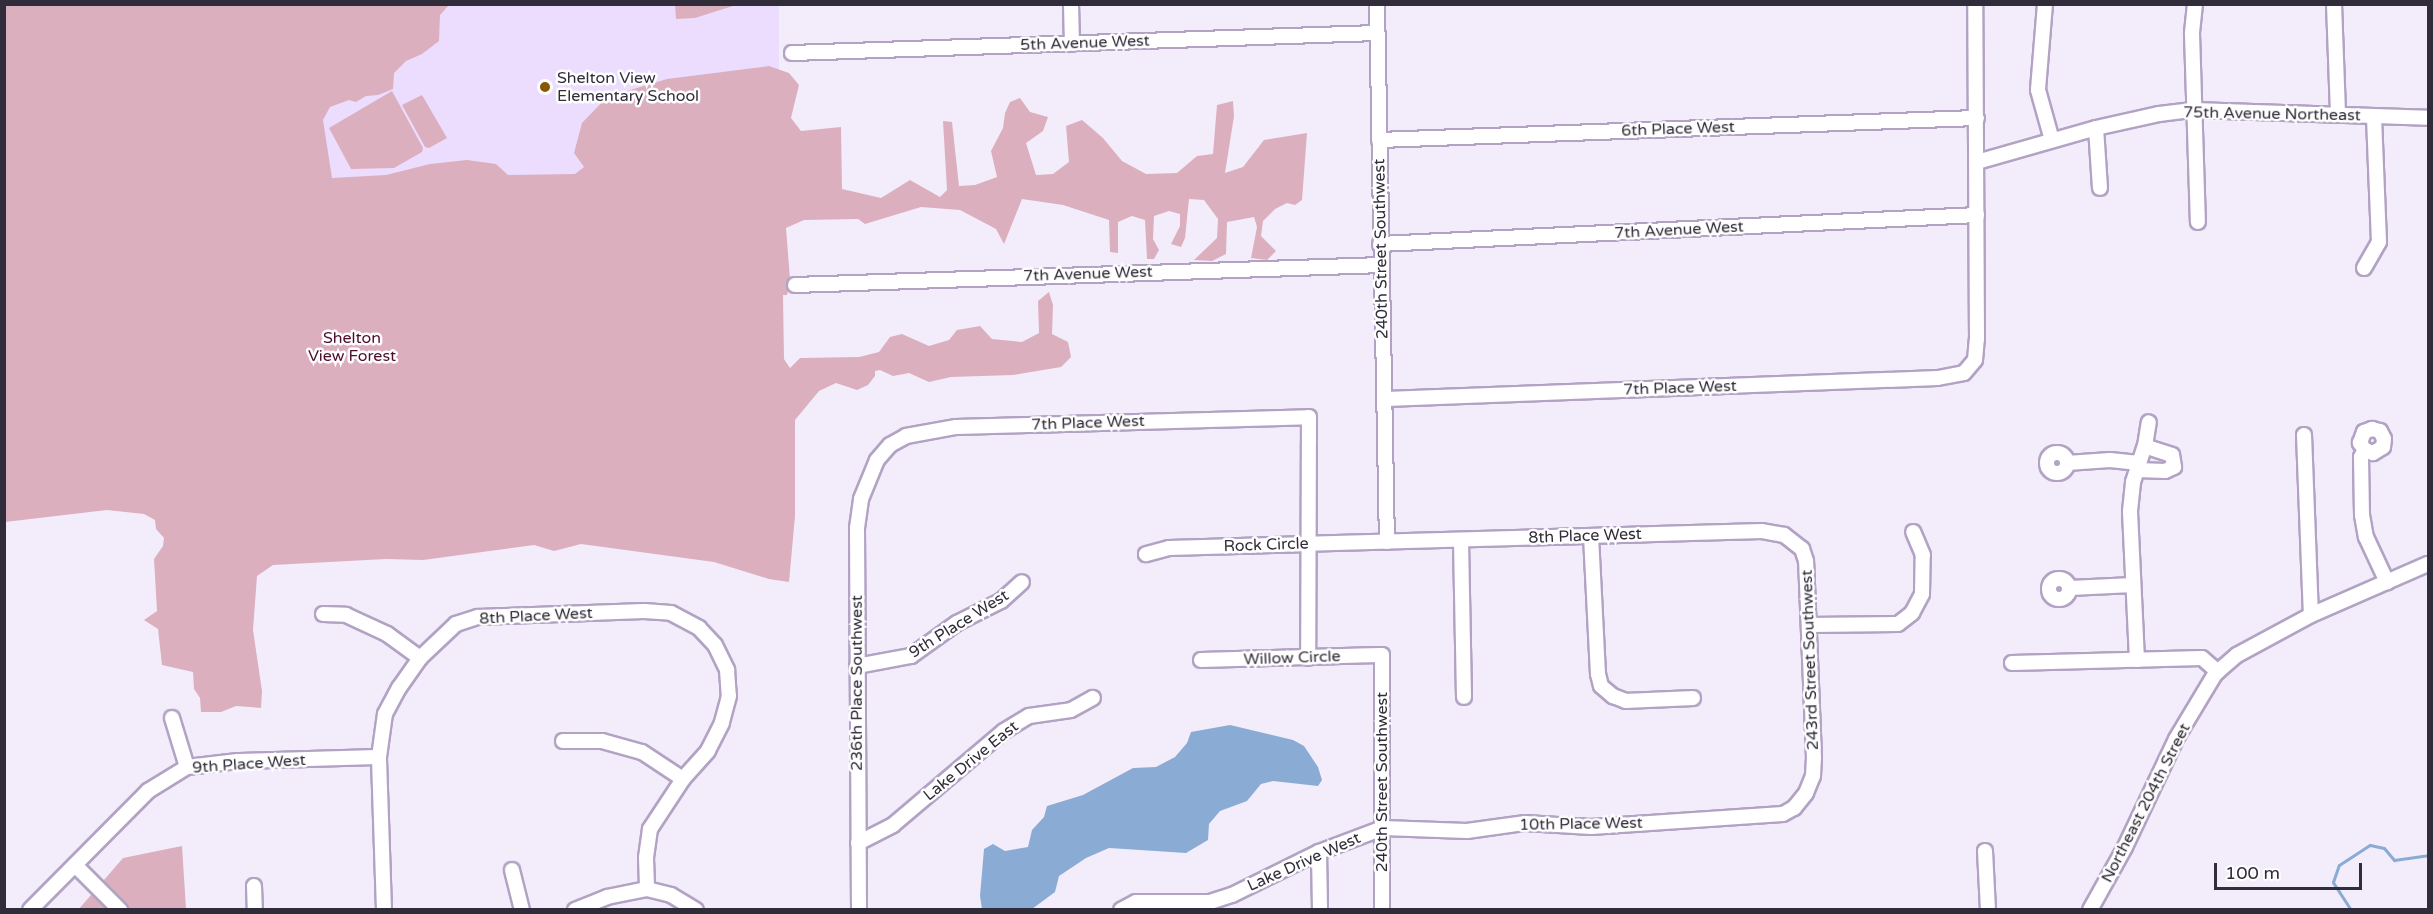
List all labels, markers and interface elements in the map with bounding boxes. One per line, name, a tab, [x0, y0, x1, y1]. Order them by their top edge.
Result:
street label: 5th Avenue West	[1020, 31, 1150, 55]
place label: Shelton View Elementary School	[557, 68, 699, 106]
marker: Shelton View Elementary School	[538, 80, 552, 94]
street label: 75th Avenue Northeast	[2183, 103, 2361, 125]
street label: 6th Place West	[1621, 117, 1735, 141]
street label: 240th Street Southwest	[1370, 159, 1392, 339]
street label: 7th Avenue West	[1614, 217, 1744, 243]
street label: 7th Avenue West	[1023, 262, 1153, 286]
park label: Shelton View Forest	[308, 328, 396, 366]
street label: 7th Place West	[1623, 376, 1737, 400]
street label: 7th Place West	[1031, 411, 1145, 435]
street label: 8th Place West	[1528, 524, 1642, 548]
street label: Rock Circle	[1223, 534, 1309, 556]
street label: 243rd Street Southwest	[1797, 569, 1823, 751]
street label: 9th Place West	[906, 586, 1012, 662]
street label: 236th Place Southwest	[847, 595, 867, 771]
street label: 8th Place West	[479, 603, 593, 629]
street label: Willow Circle	[1243, 647, 1341, 669]
street label: 240th Street Southwest	[1372, 692, 1392, 872]
street label: Lake Drive East	[920, 717, 1022, 805]
street label: Northeast 204th Street	[2097, 720, 2195, 886]
street label: 9th Place West	[192, 750, 306, 778]
street label: 10th Place West	[1519, 813, 1643, 835]
street label: Lake Drive West	[1244, 828, 1364, 896]
scale bar	[2217, 851, 2366, 889]
text: 100 m	[2225, 862, 2280, 884]

